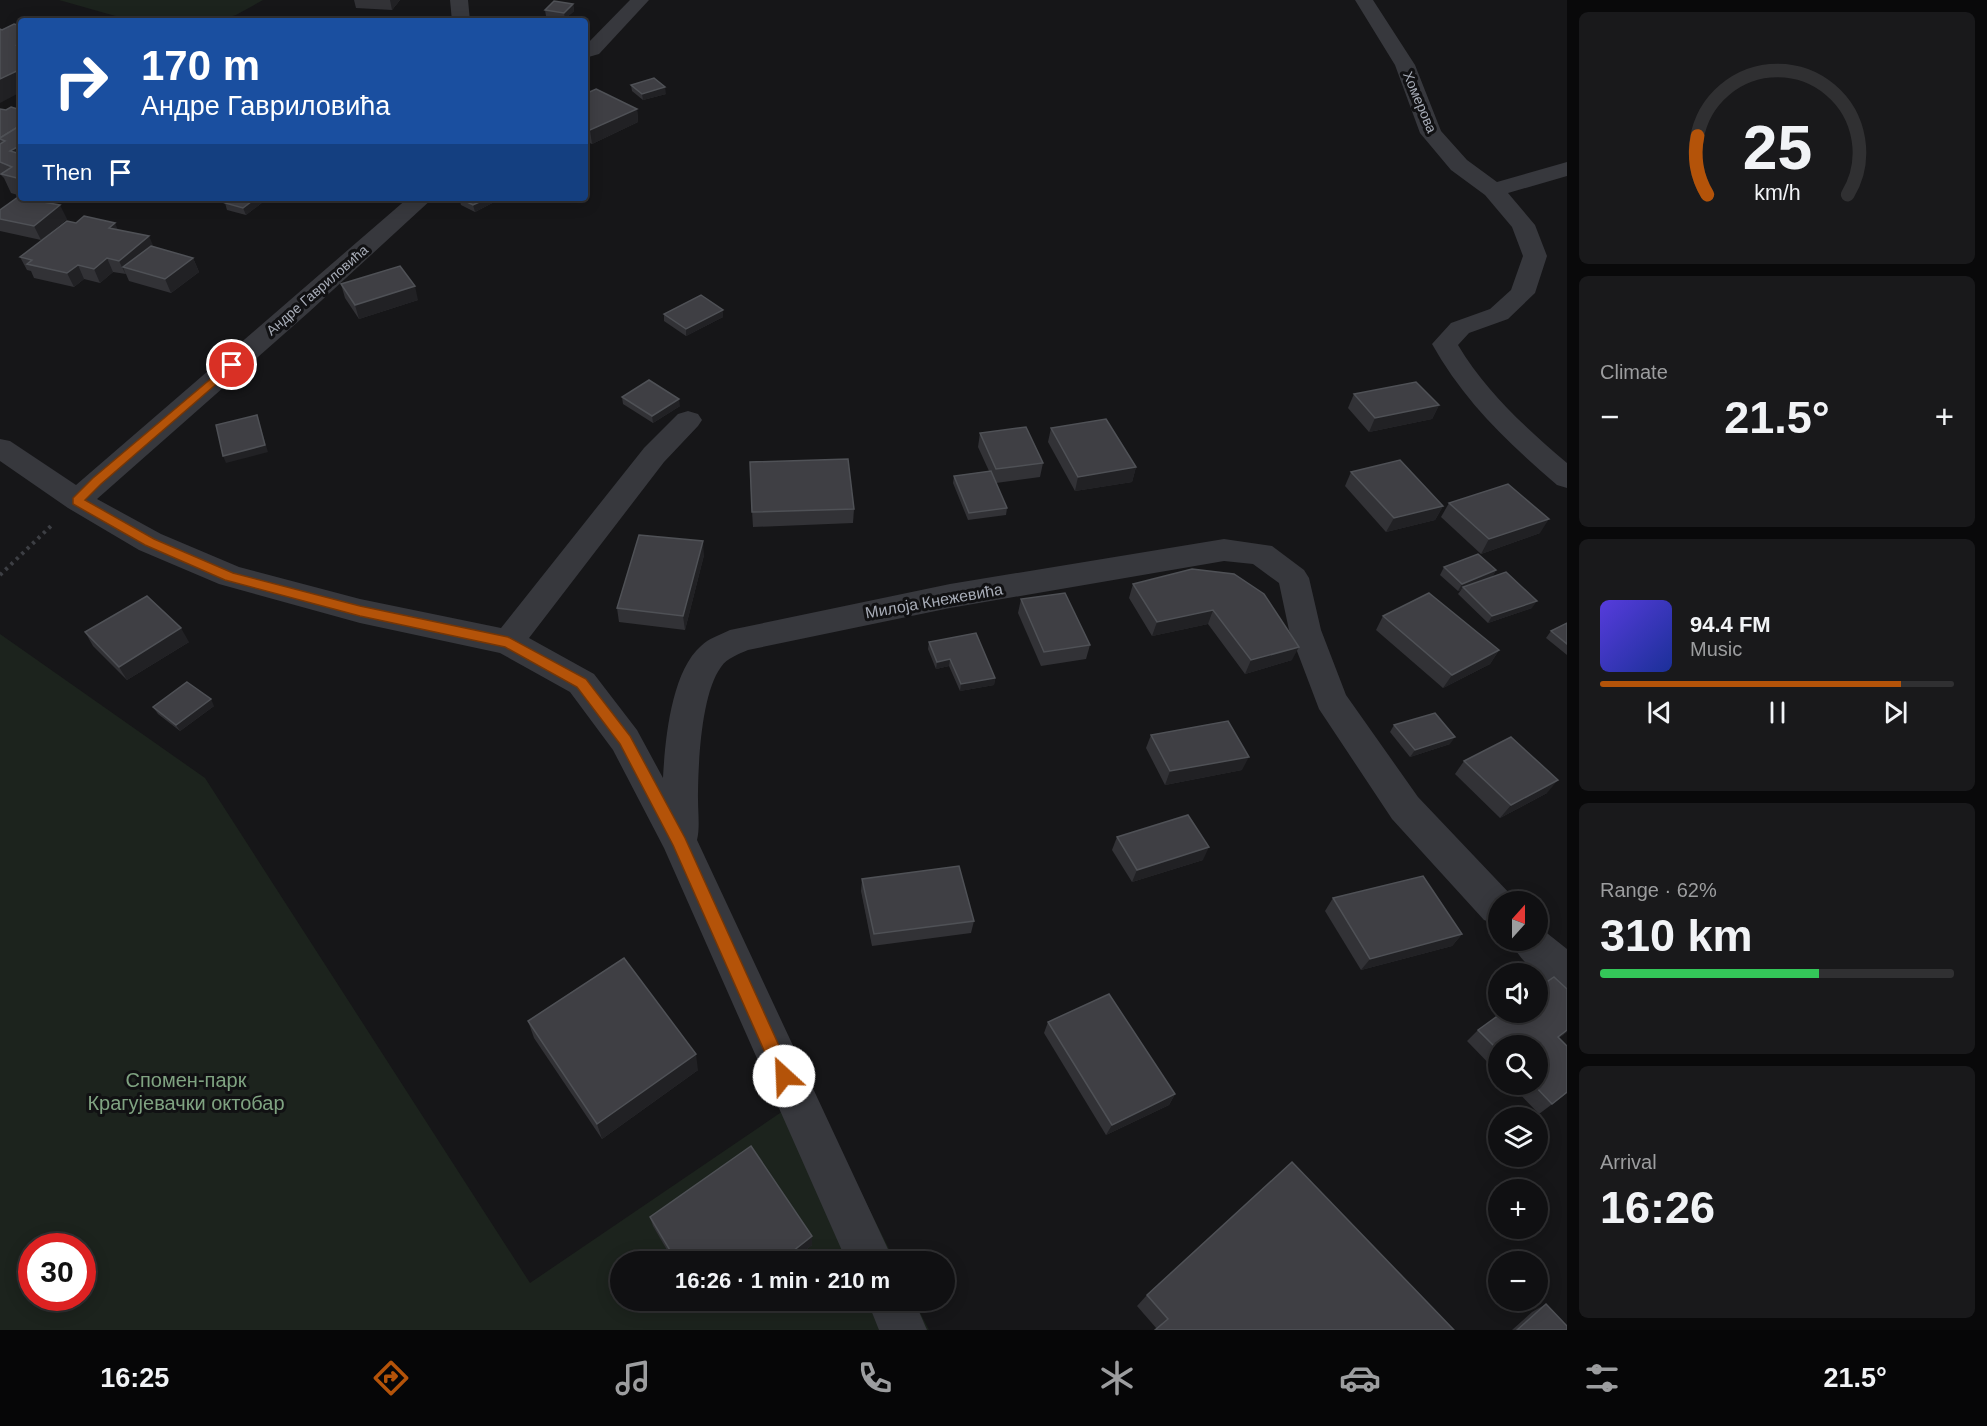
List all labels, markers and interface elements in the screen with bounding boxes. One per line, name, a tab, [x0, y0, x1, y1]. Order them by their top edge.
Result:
icon: right	[42, 42, 120, 120]
text: 170 m	[141, 42, 260, 89]
street label: Хомерова	[1400, 69, 1440, 135]
text: Андре Гавриловића	[141, 91, 390, 121]
text: 25	[1742, 113, 1812, 182]
icon: arrive	[104, 156, 137, 189]
text: Then	[42, 160, 92, 185]
text: km/h	[1754, 181, 1800, 205]
street label: Андре Гавриловића	[263, 241, 371, 338]
pin	[206, 339, 257, 390]
icon: arrive	[215, 348, 248, 381]
text: Climate	[1600, 361, 1668, 383]
text: 21.5°	[1724, 392, 1830, 443]
text: −	[1600, 398, 1619, 435]
text: +	[1935, 398, 1954, 435]
street label: Милоја Кнежевића	[864, 581, 1004, 621]
text: 94.4 FM	[1690, 612, 1771, 637]
text: Music	[1690, 638, 1742, 660]
icon: previous	[1643, 696, 1676, 729]
icon: pause	[1761, 696, 1794, 729]
icon: next	[1879, 696, 1912, 729]
text: Range · 62%	[1600, 879, 1717, 901]
north arrow	[1488, 891, 1548, 951]
map controls	[1488, 891, 1548, 1311]
text: 310 km	[1600, 910, 1753, 961]
button: sound	[1488, 963, 1548, 1023]
button: search	[1488, 1035, 1548, 1095]
position arrow	[752, 1044, 816, 1108]
park label: Спомен-парк Крагујевачки октобар	[87, 1069, 285, 1114]
button: layers	[1488, 1107, 1548, 1167]
text: Arrival	[1600, 1151, 1657, 1173]
button: +	[1488, 1179, 1548, 1239]
text: 16:26	[1600, 1182, 1715, 1233]
speed limit sign: 30	[18, 1233, 96, 1311]
button: −	[1488, 1251, 1548, 1311]
text: 16:26 · 1 min · 210 m	[675, 1268, 890, 1293]
icon: directions	[370, 1357, 412, 1399]
icon: music	[612, 1357, 654, 1399]
icon: phone	[854, 1357, 896, 1399]
icon: climate	[1096, 1357, 1138, 1399]
icon: car	[1339, 1357, 1381, 1399]
icon: filters	[1581, 1357, 1623, 1399]
text: 16:25	[100, 1363, 169, 1393]
text: 21.5°	[1823, 1363, 1887, 1393]

